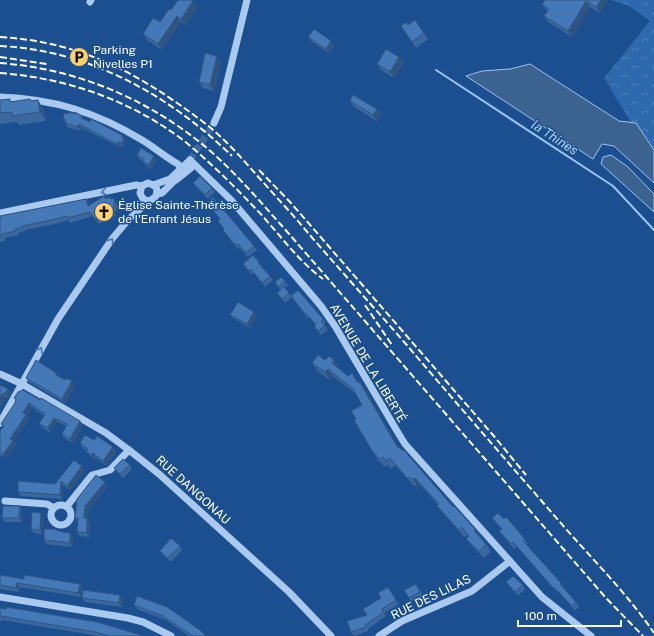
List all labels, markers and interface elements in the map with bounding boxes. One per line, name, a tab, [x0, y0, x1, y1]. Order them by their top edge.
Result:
place label: Parking Nivelles P1	[93, 43, 153, 71]
parking icon: Parking Nivelles P1	[68, 46, 90, 68]
water label: la Thines	[529, 117, 581, 158]
one-way arrow	[101, 187, 107, 195]
place label: Église Sainte-Thérèse de l'Enfant Jésus	[118, 198, 239, 226]
church icon: Église Sainte-Thérèse de l'Enfant Jésus	[93, 201, 115, 223]
one-way arrow	[106, 238, 114, 245]
street label: AVENUE DE LA LIBERTÉ	[327, 301, 409, 425]
one-way arrow	[36, 347, 43, 354]
street label: RUE DANGONAU	[153, 453, 233, 527]
street label: RUE DES LILAS	[389, 572, 473, 622]
scale bar	[518, 602, 621, 628]
text: 100 m	[524, 609, 557, 623]

